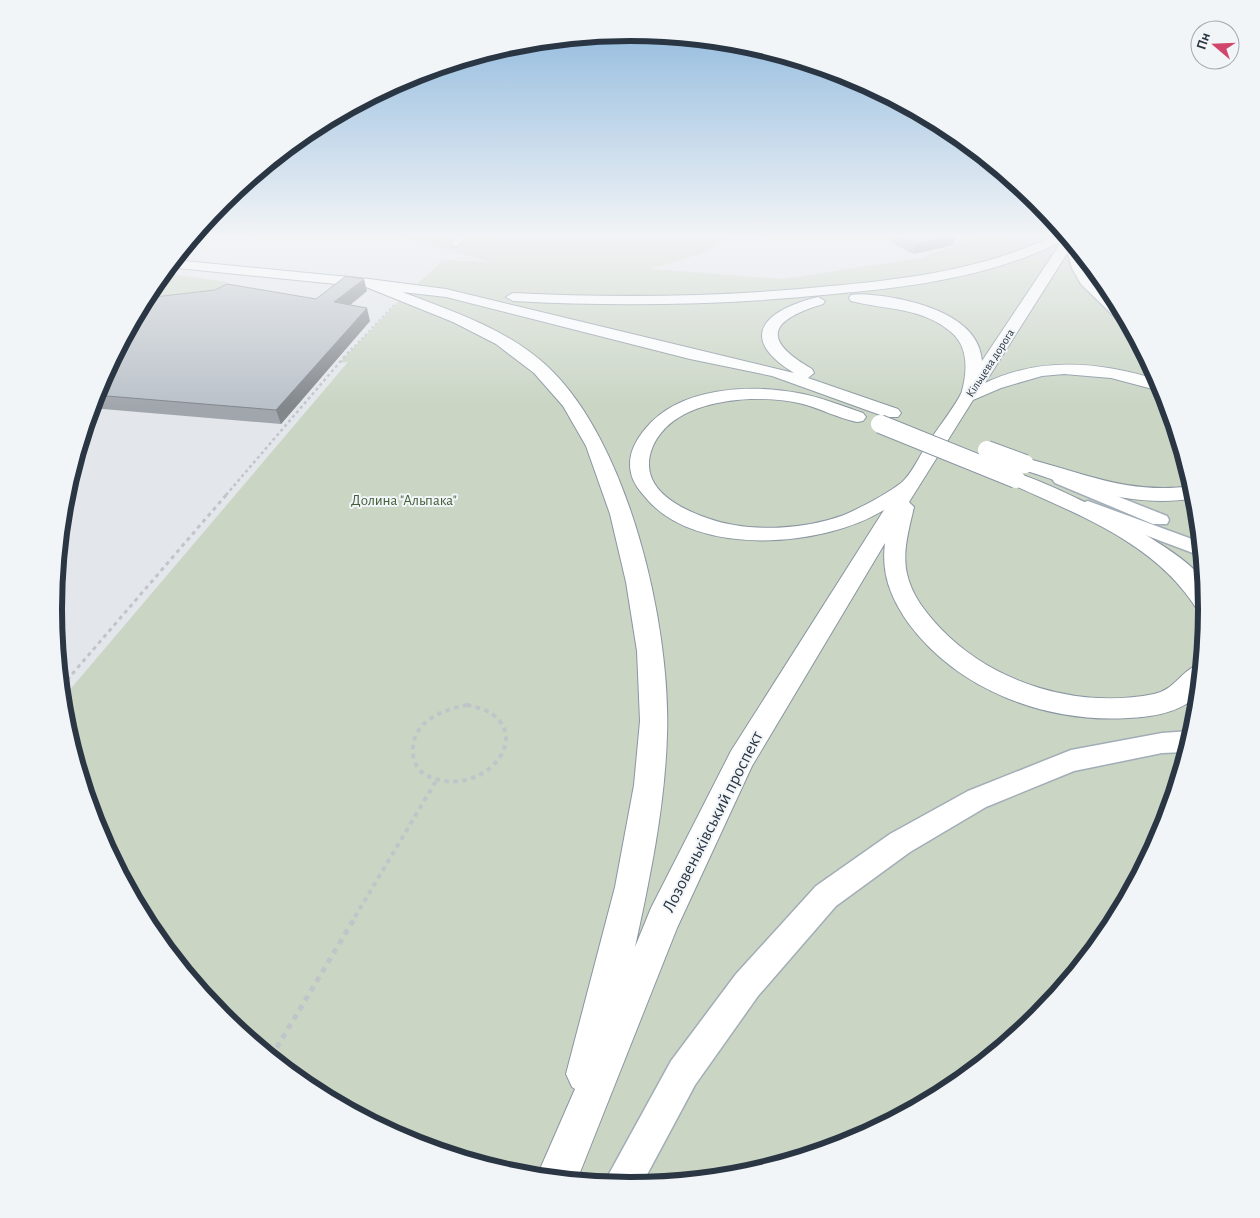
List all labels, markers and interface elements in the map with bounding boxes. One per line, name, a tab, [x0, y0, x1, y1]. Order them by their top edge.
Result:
north arrow	[1190, 20, 1240, 70]
text: Пн	[1194, 31, 1213, 51]
street label: Кільцева дорога	[964, 326, 1017, 399]
park label: Долина "Альпака"	[351, 493, 457, 508]
street label: Лозовеньківський проспект	[659, 728, 767, 915]

